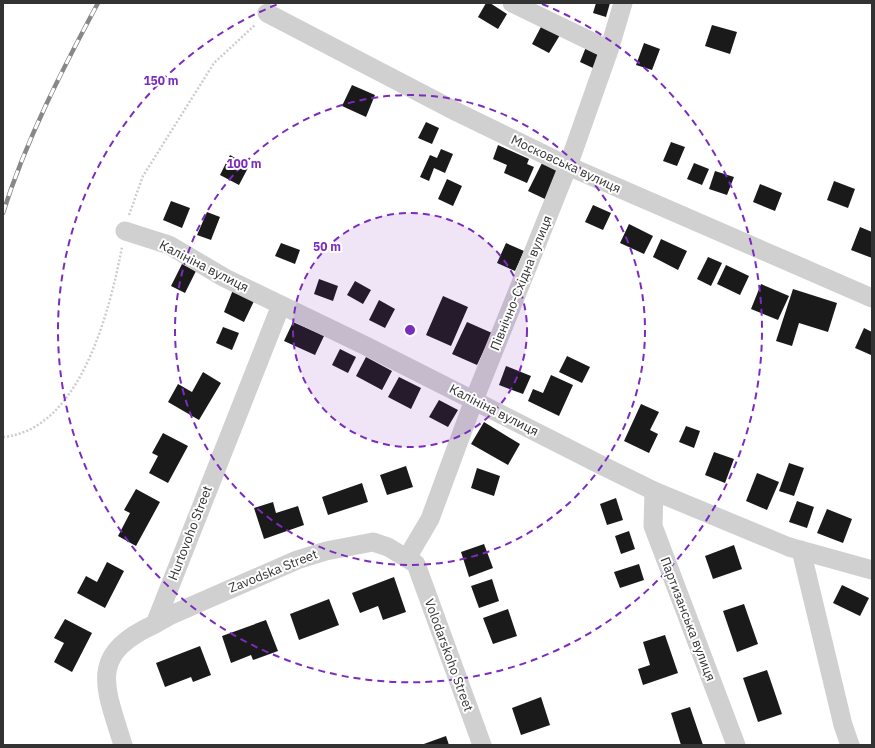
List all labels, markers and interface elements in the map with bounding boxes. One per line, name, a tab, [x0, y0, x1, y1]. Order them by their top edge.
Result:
text: 150 m	[143, 73, 179, 88]
street label: Московська вулиця	[508, 131, 624, 197]
text: 100 m	[226, 156, 262, 171]
street label: Північно-Східна вулиця	[486, 213, 556, 353]
street label: Калініна вулиця	[157, 236, 251, 296]
text: 50 m	[313, 239, 341, 254]
centre of rings	[403, 323, 417, 337]
street label: Калініна вулиця	[447, 380, 541, 440]
street label: Hurtovoho Street	[164, 483, 216, 583]
street label: Zavodska Street	[226, 545, 320, 597]
street label: Партизанська вулиця	[656, 554, 720, 684]
street label: Volodarskoho Street	[421, 596, 477, 714]

